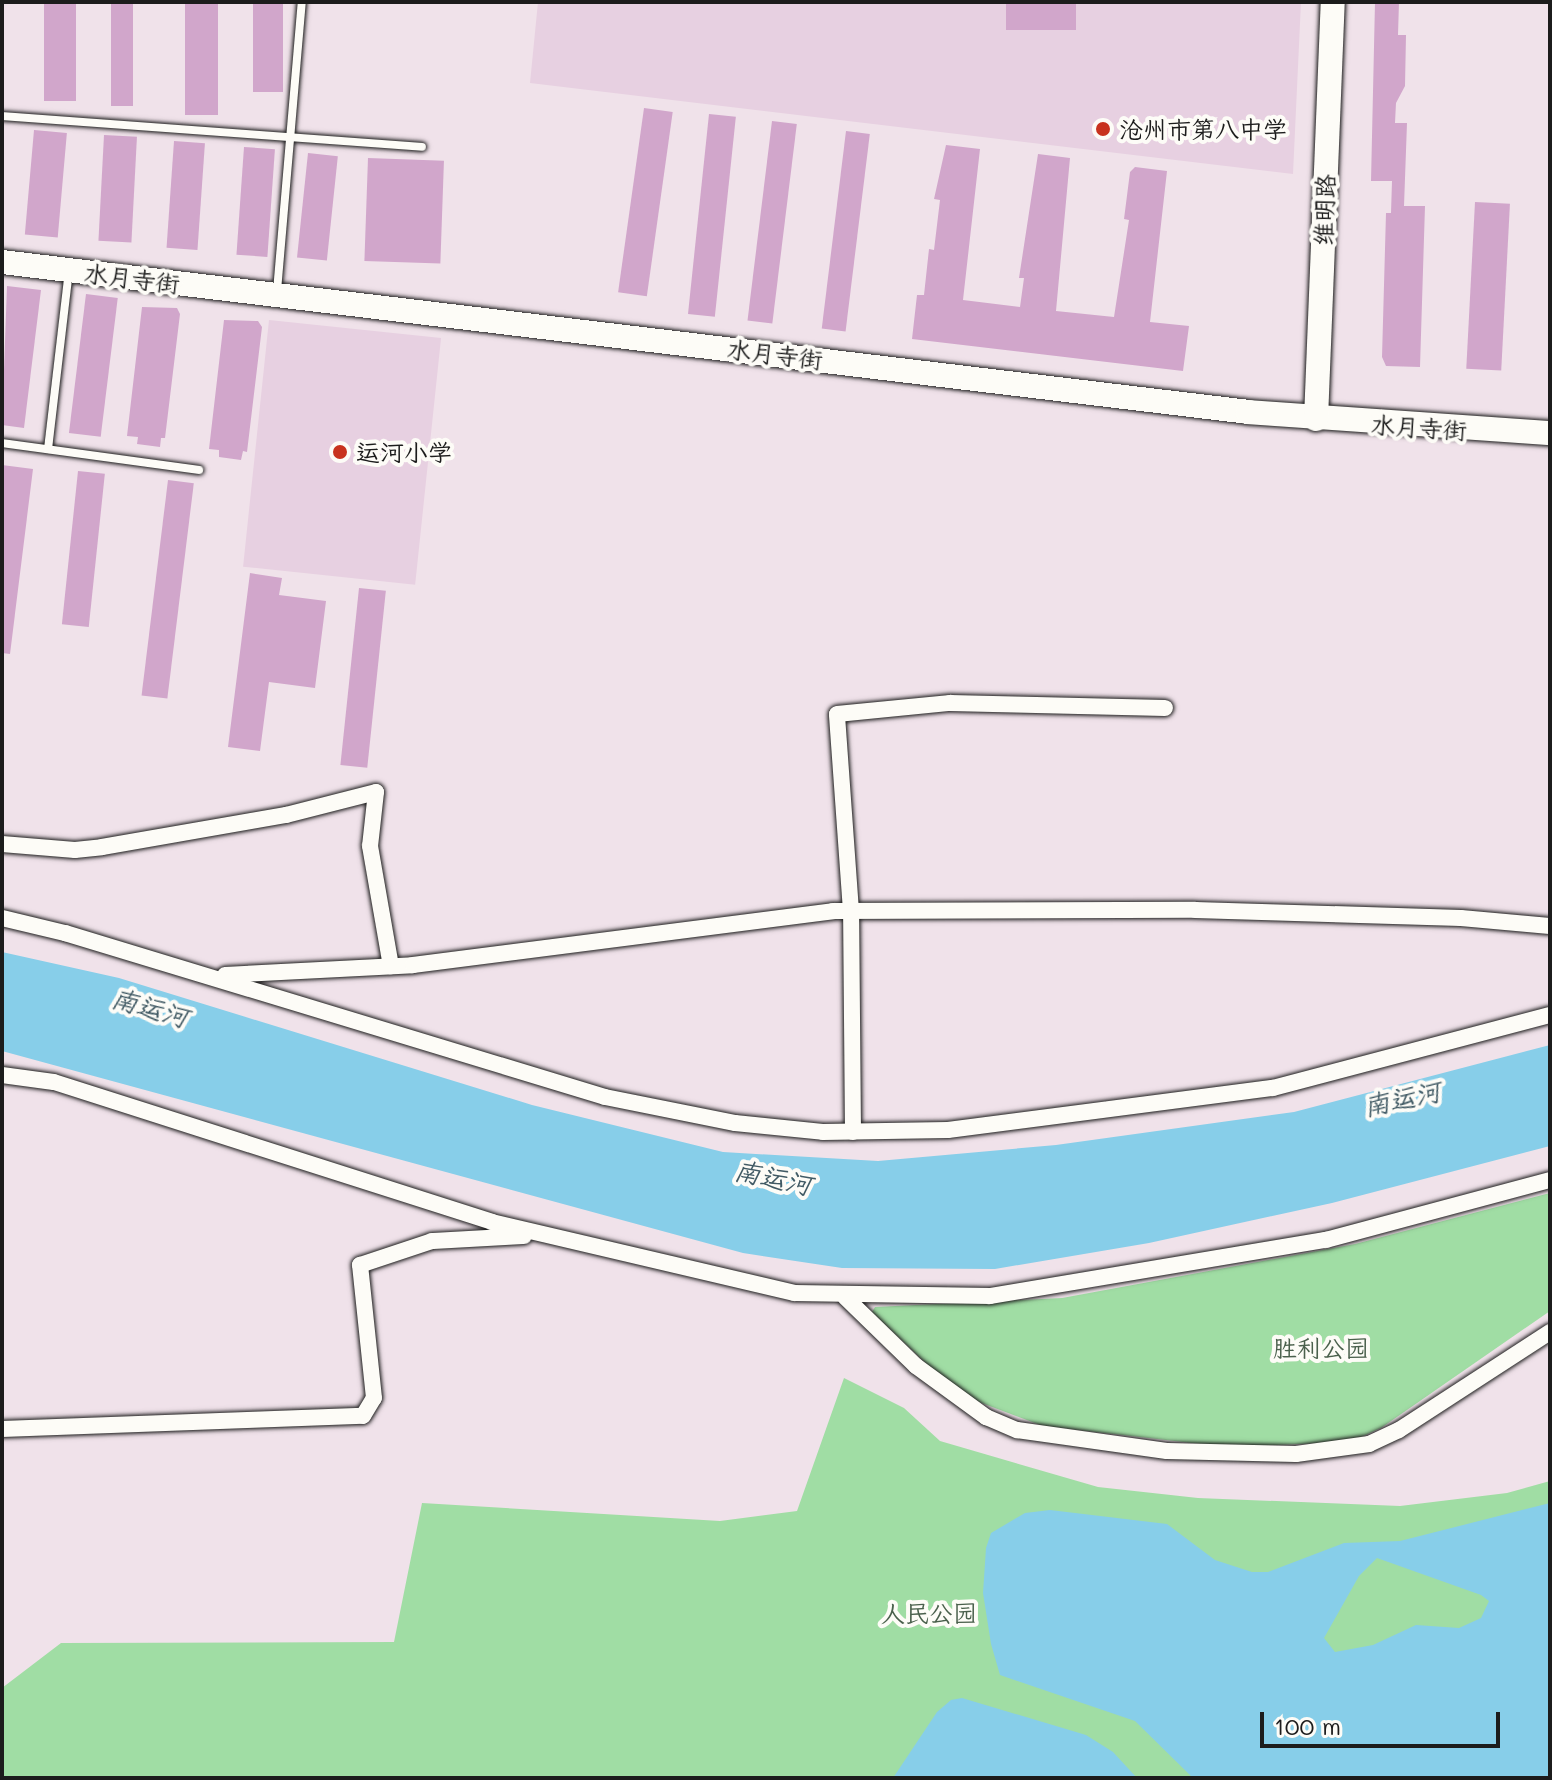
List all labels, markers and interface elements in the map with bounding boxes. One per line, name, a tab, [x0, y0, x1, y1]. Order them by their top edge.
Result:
place label: 沧州市第八中学	[1119, 115, 1287, 143]
marker: 沧州市第八中学	[1094, 120, 1112, 138]
street label: 维明路	[1308, 174, 1340, 246]
street label: 水月寺街	[83, 258, 181, 298]
street label: 水月寺街	[726, 334, 824, 374]
street label: 水月寺街	[1370, 409, 1468, 445]
place label: 运河小学	[356, 438, 452, 466]
marker: 运河小学	[331, 443, 349, 461]
water label: 南运河	[108, 982, 192, 1034]
water label: 南运河	[1361, 1076, 1443, 1122]
water label: 南运河	[732, 1155, 814, 1201]
park label: 胜利公园	[1273, 1334, 1369, 1362]
park label: 人民公园	[881, 1599, 977, 1627]
scale bar	[1264, 1696, 1504, 1746]
text: 100 m	[1274, 1710, 1341, 1741]

